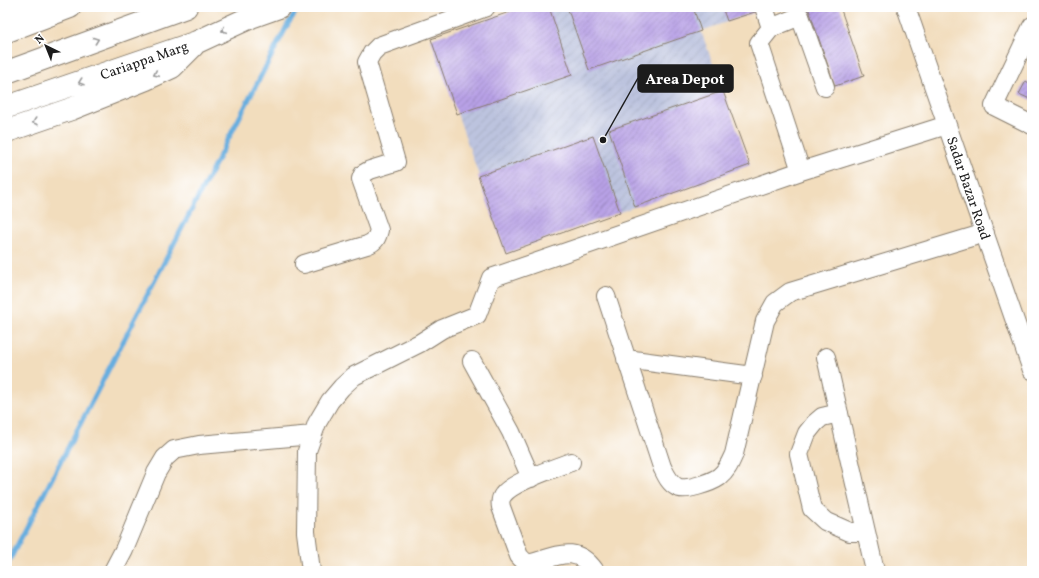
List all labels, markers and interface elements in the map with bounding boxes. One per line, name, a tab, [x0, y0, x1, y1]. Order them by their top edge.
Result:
one-way arrow	[221, 25, 228, 33]
north arrow	[26, 26, 66, 66]
text: N	[32, 32, 48, 48]
one-way arrow	[93, 36, 100, 44]
street label: Cariappa Marg	[98, 37, 191, 85]
callout: Area Depot	[638, 65, 733, 92]
one-way arrow	[153, 69, 160, 77]
text: Area Depot	[646, 70, 725, 91]
one-way arrow	[77, 77, 84, 85]
one-way arrow	[32, 117, 39, 125]
street label: Sadar Bazar Road	[941, 134, 994, 243]

